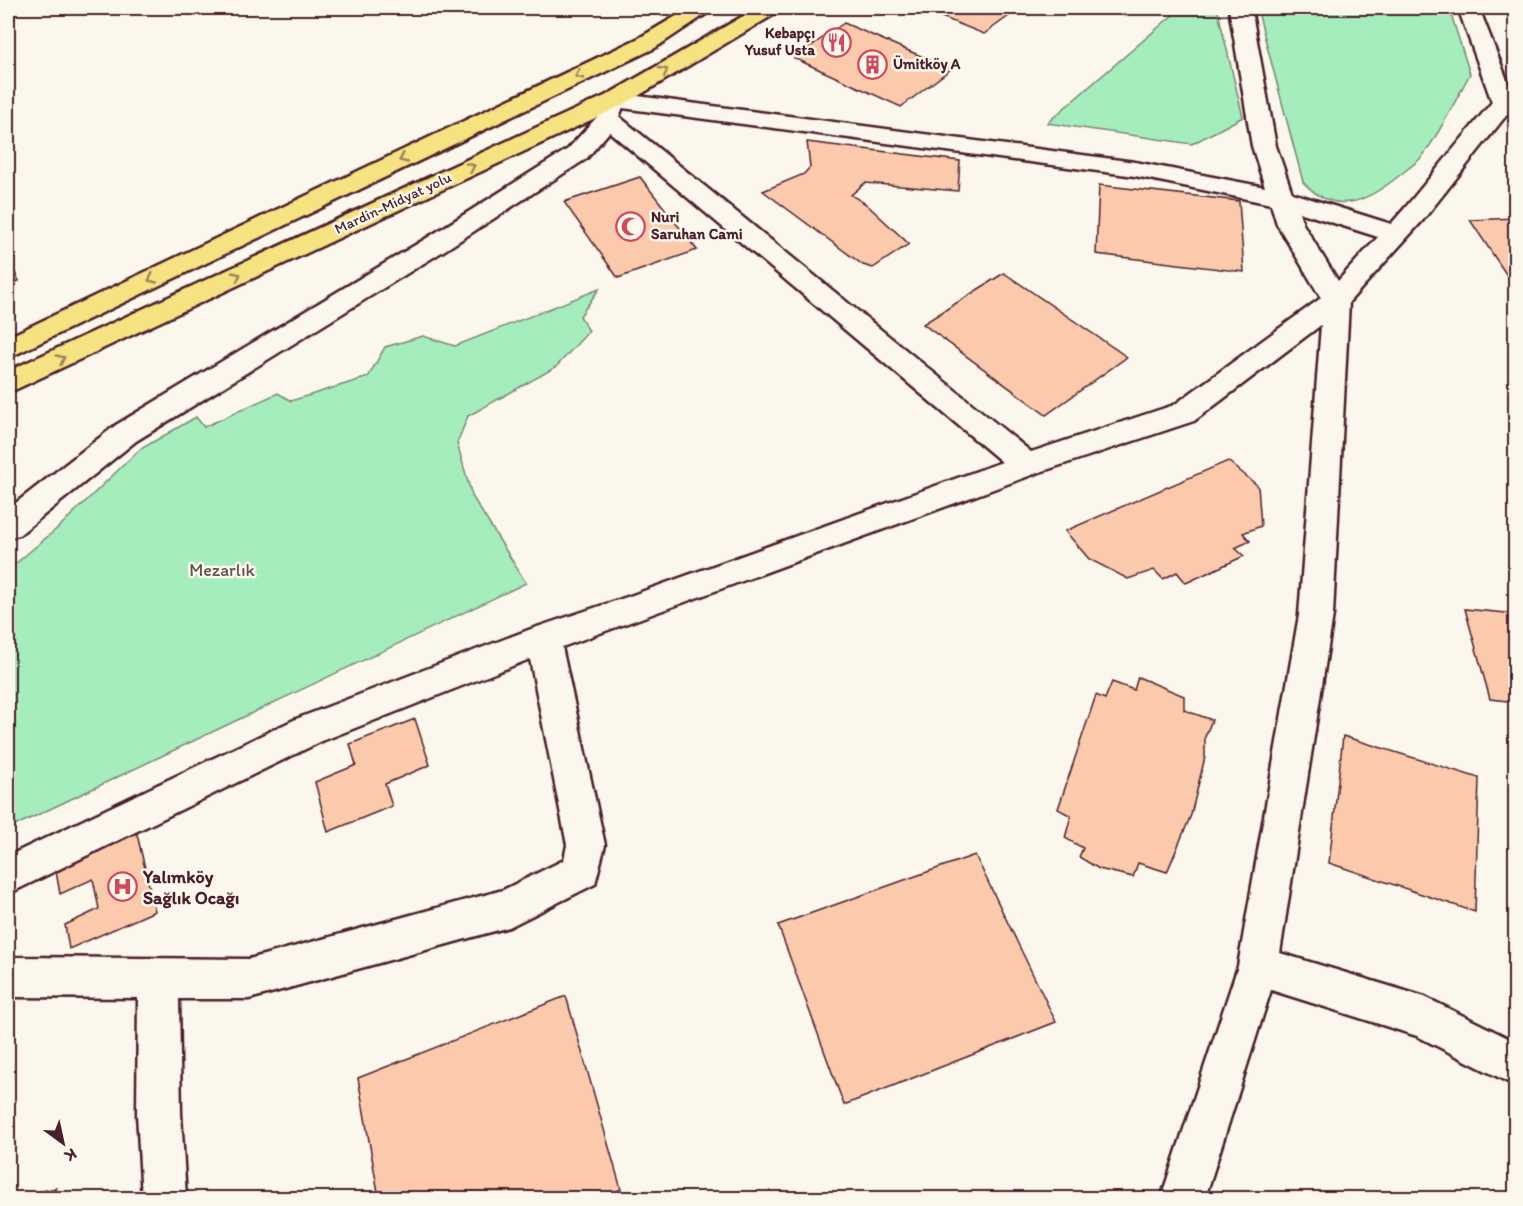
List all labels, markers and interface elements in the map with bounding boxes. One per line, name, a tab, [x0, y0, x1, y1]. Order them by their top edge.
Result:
place label: Kebapçı Yusuf Usta	[744, 24, 815, 59]
restaurant icon: Kebapçı Yusuf Usta	[820, 26, 852, 58]
building icon: Ümitköy A	[856, 48, 888, 80]
place label: Ümitköy A	[893, 55, 961, 74]
one-way arrow	[658, 66, 668, 78]
one-way arrow	[575, 68, 586, 80]
one-way arrow	[399, 152, 410, 164]
one-way arrow	[465, 163, 476, 175]
street label: Mardin-Midyat yolu	[332, 168, 455, 238]
place label: Nuri Saruhan Cami	[651, 208, 743, 243]
mosque icon: Nuri Saruhan Cami	[614, 210, 646, 242]
one-way arrow	[147, 272, 158, 284]
one-way arrow	[231, 272, 242, 284]
one-way arrow	[54, 354, 65, 366]
park label: Mezarlık	[189, 559, 256, 581]
place label: Yalımköy Sağlık Ocağı	[142, 866, 239, 909]
hospital icon: Yalımköy Sağlık Ocağı	[106, 871, 138, 903]
north arrow	[33, 1113, 93, 1173]
text: K	[61, 1144, 80, 1166]

